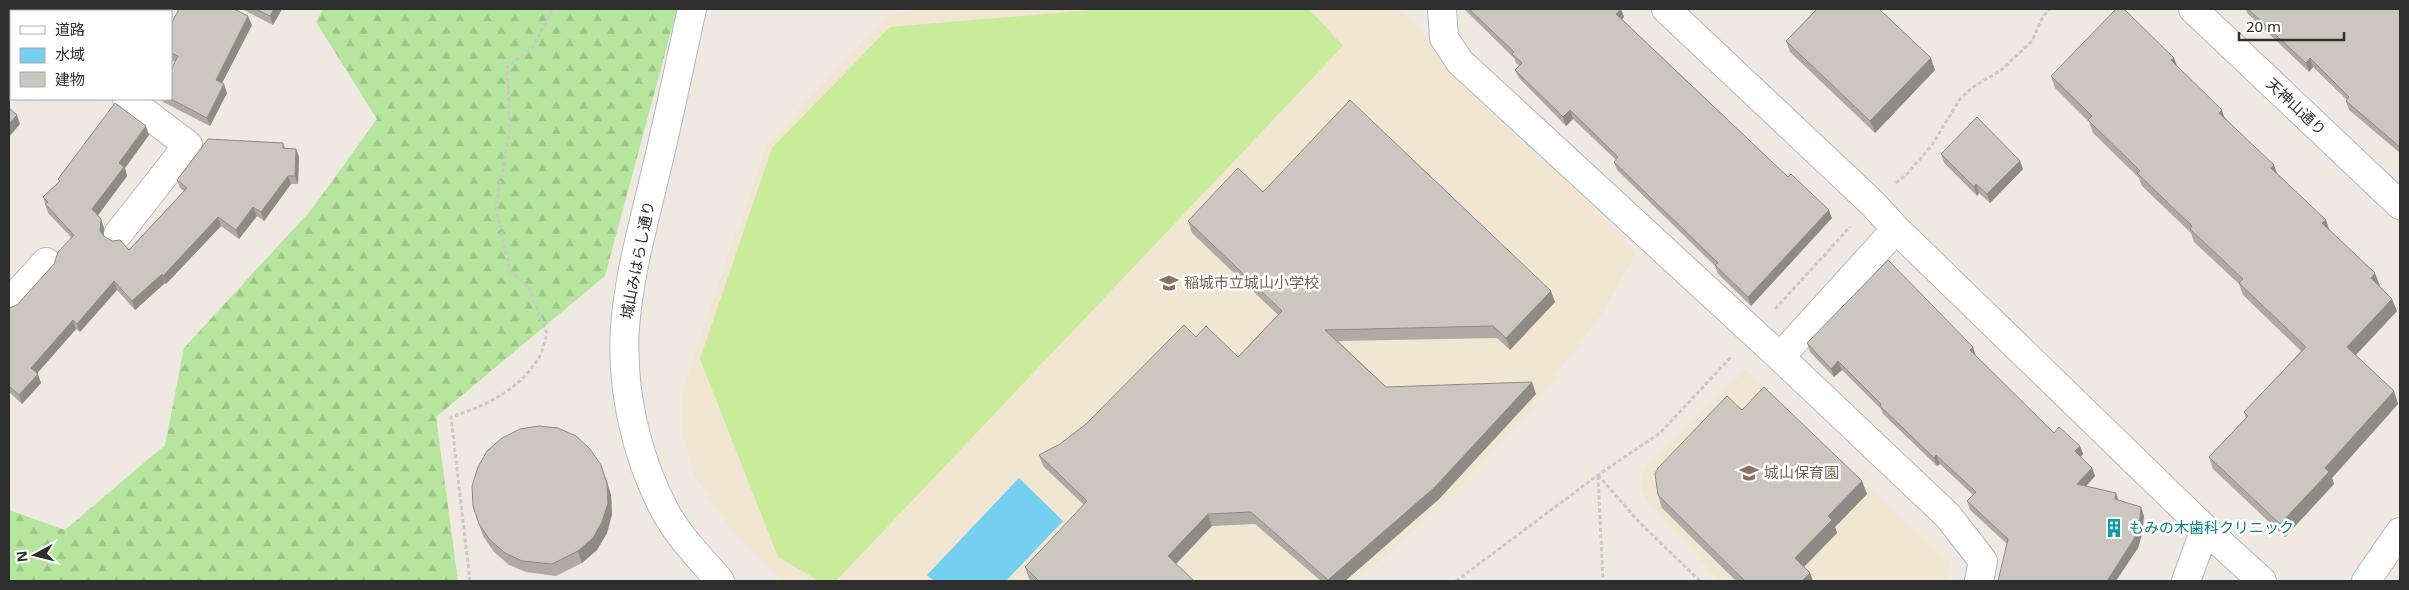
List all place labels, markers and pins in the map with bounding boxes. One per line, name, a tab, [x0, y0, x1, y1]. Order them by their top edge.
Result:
school or university icon: 稲城市立城山小学校	[1158, 272, 1180, 294]
place label: 稲城市立城山小学校	[1184, 272, 1319, 292]
school or university icon: 城山保育園	[1738, 462, 1760, 484]
place label: 城山保育園	[1764, 462, 1839, 482]
building icon: もみの木歯科クリニック	[2103, 517, 2125, 539]
place label: もみの木歯科クリニック	[2129, 517, 2294, 537]

